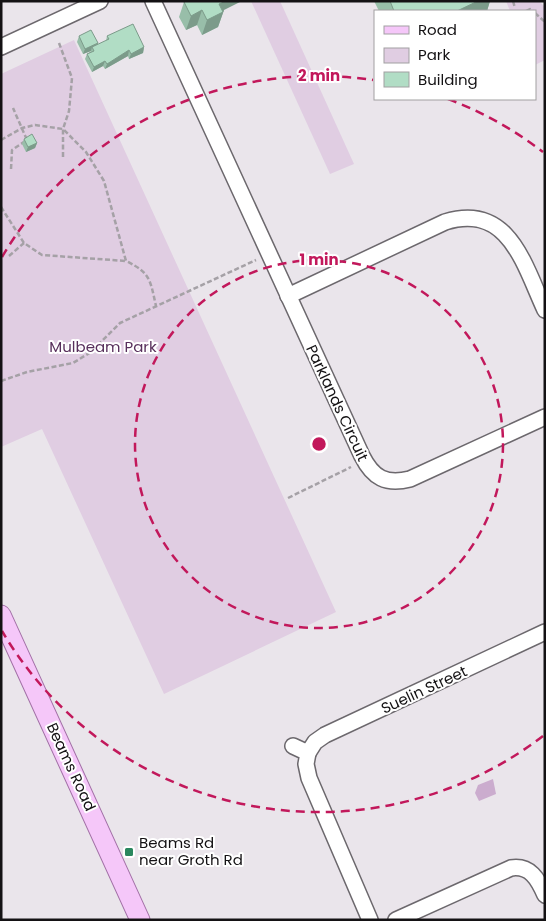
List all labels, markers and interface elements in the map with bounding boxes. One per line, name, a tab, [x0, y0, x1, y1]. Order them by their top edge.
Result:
legend	[374, 10, 536, 100]
text: Road	[418, 19, 457, 40]
text: Park	[418, 44, 450, 65]
text: 2 min	[298, 65, 340, 86]
text: Building	[418, 69, 478, 90]
text: 1 min	[299, 249, 339, 270]
park label: Mulbeam Park	[49, 336, 157, 357]
street label: Parklands Circuit	[301, 341, 374, 464]
centre of rings	[310, 435, 328, 453]
street label: Suelin Street	[377, 660, 470, 719]
street label: Beams Road	[42, 719, 101, 814]
place label: Beams Rd near Groth Rd	[139, 832, 243, 870]
marker: Beams Rd near Groth Rd	[123, 846, 135, 858]

